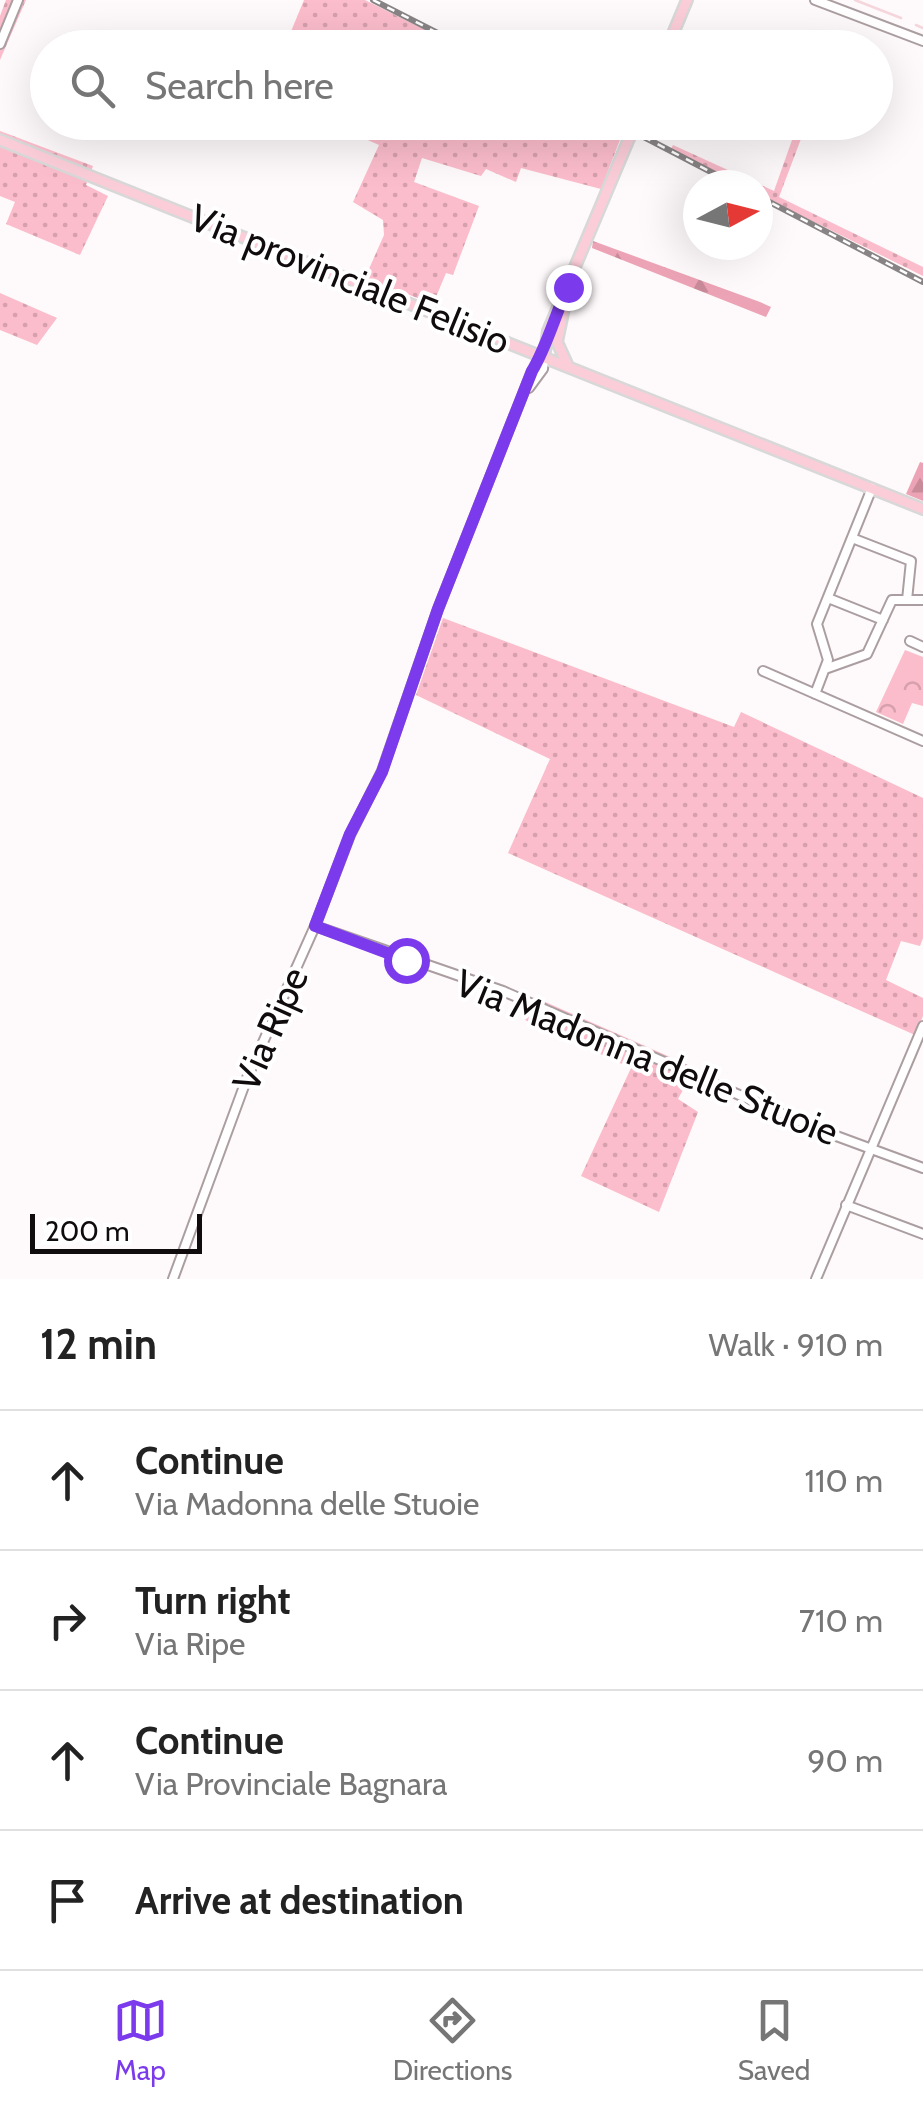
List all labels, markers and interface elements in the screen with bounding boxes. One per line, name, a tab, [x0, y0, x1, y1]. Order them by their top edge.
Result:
search box	[30, 30, 893, 140]
icon: search	[65, 58, 120, 113]
text: Search here	[145, 62, 334, 109]
north arrow	[683, 170, 773, 260]
street label: Via provinciale Felisio	[183, 193, 517, 365]
route end	[546, 265, 592, 311]
route start	[384, 938, 430, 984]
street label: Via Madonna delle Stuoie	[449, 959, 845, 1155]
street label: Via Ripe	[222, 960, 318, 1098]
scale bar	[30, 1209, 202, 1254]
text: 200 m	[45, 1214, 130, 1248]
text: 12 min	[40, 1318, 157, 1370]
text: Walk · 910 m	[709, 1325, 883, 1364]
text: Continue	[135, 1437, 284, 1484]
icon: ahead	[40, 1453, 95, 1508]
text: 110 m	[805, 1461, 883, 1500]
text: Via Madonna delle Stuoie	[135, 1484, 479, 1523]
text: Turn right	[135, 1577, 291, 1624]
icon: right	[40, 1593, 95, 1648]
text: 710 m	[799, 1601, 883, 1640]
text: Via Ripe	[135, 1624, 245, 1663]
text: Continue	[135, 1717, 284, 1764]
icon: ahead	[40, 1733, 95, 1788]
text: 90 m	[807, 1741, 883, 1780]
text: Via Provinciale Bagnara	[135, 1764, 447, 1803]
icon: arrive	[40, 1873, 95, 1928]
text: Arrive at destination	[135, 1877, 464, 1924]
tab: Map	[113, 1993, 168, 2087]
tab: Directions	[393, 1993, 512, 2087]
tab: Saved	[738, 1993, 810, 2087]

